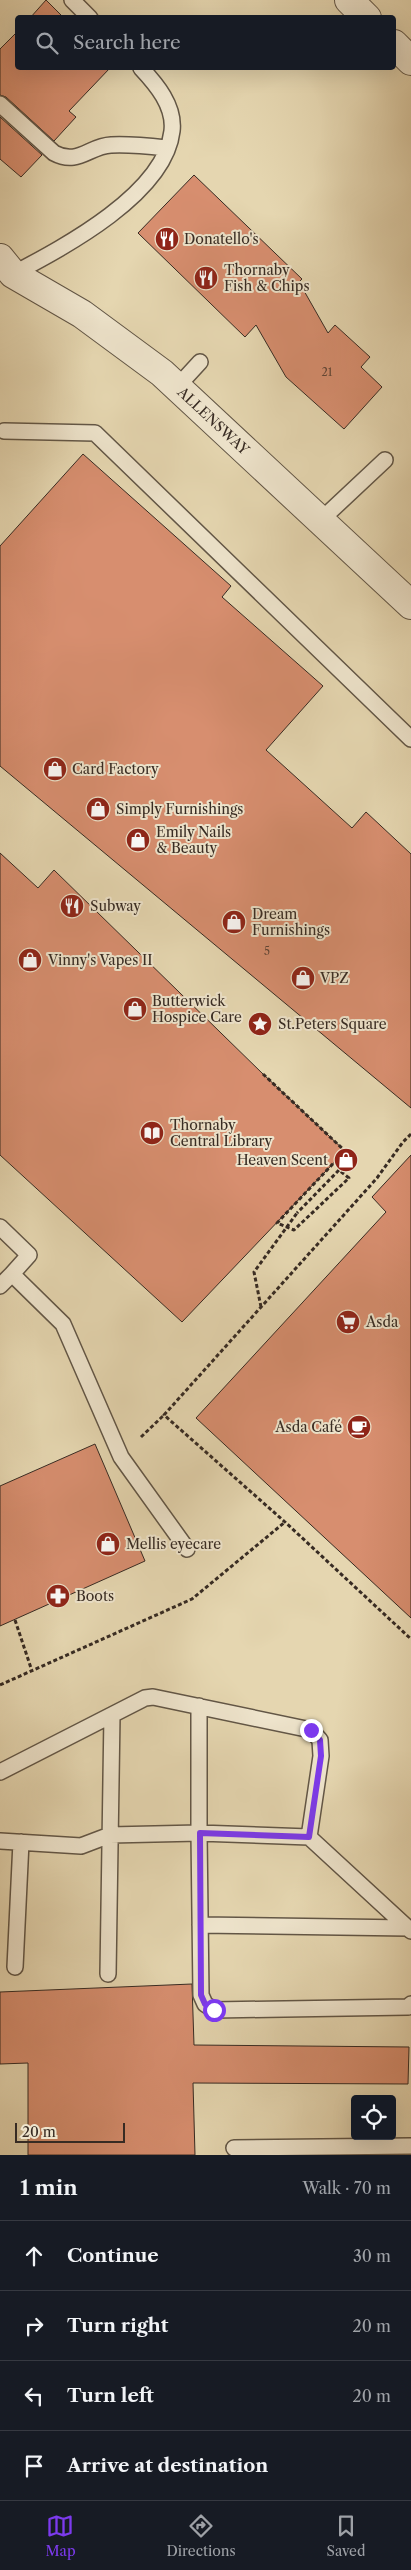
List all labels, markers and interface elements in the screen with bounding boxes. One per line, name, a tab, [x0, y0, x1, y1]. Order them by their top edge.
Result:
search box	[15, 15, 396, 70]
icon: search	[33, 29, 61, 57]
text: Search here	[73, 31, 181, 54]
restaurant icon: Donatello's	[154, 226, 180, 252]
place label: Donatello's	[184, 230, 259, 248]
place label: Thornaby Fish & Chips	[224, 261, 309, 295]
restaurant icon: Thornaby Fish & Chips	[193, 265, 219, 291]
house number: 21	[322, 365, 333, 379]
street label: ALLENSWAY	[173, 382, 254, 459]
shop icon: Card Factory	[42, 756, 68, 782]
place label: Card Factory	[72, 760, 159, 778]
shop icon: Simply Furnishings	[85, 796, 111, 822]
place label: Simply Furnishings	[116, 800, 243, 818]
place label: Emily Nails & Beauty	[156, 823, 231, 857]
shop icon: Emily Nails & Beauty	[125, 827, 151, 853]
restaurant icon: Subway	[59, 893, 85, 919]
place label: Subway	[90, 897, 141, 915]
place label: Dream Furnishings	[252, 905, 330, 939]
shop icon: Dream Furnishings	[221, 909, 247, 935]
house number: 5	[264, 944, 270, 958]
shop icon: Vinny's Vapes II	[17, 947, 43, 973]
place label: Vinny's Vapes II	[47, 951, 153, 969]
shop icon: VPZ	[290, 965, 316, 991]
place label: VPZ	[319, 969, 349, 987]
place label: Butterwick Hospice Care	[152, 992, 242, 1026]
shop icon: Butterwick Hospice Care	[122, 996, 148, 1022]
place icon: St.Peters Square	[247, 1011, 273, 1037]
place label: St.Peters Square	[278, 1015, 387, 1033]
place label: Thornaby Central Library	[170, 1116, 272, 1150]
library icon: Thornaby Central Library	[139, 1120, 165, 1146]
shop icon: Heaven Scent	[333, 1147, 359, 1173]
place label: Heaven Scent	[237, 1151, 328, 1169]
supermarket icon: Asda	[335, 1309, 361, 1335]
place label: Asda	[365, 1313, 399, 1331]
cafe icon: Asda Café	[346, 1414, 372, 1440]
place label: Asda Café	[274, 1418, 342, 1436]
shop icon: Mellis eyecare	[95, 1531, 121, 1557]
place label: Mellis eyecare	[126, 1535, 221, 1553]
pharmacy icon: Boots	[45, 1583, 71, 1609]
place label: Boots	[76, 1587, 114, 1605]
route end	[300, 1719, 323, 1742]
route start	[203, 1999, 226, 2022]
map controls	[351, 2095, 396, 2140]
button: locate	[351, 2095, 396, 2140]
scale bar	[15, 2120, 125, 2143]
text: 20 m	[22, 2123, 56, 2141]
text: 1 min	[20, 2175, 78, 2200]
text: Walk · 70 m	[303, 2178, 391, 2198]
icon: ahead	[20, 2242, 48, 2270]
text: Continue	[67, 2244, 159, 2267]
text: 30 m	[353, 2246, 391, 2266]
icon: right	[20, 2312, 48, 2340]
text: Turn right	[67, 2314, 168, 2337]
text: 20 m	[352, 2316, 391, 2336]
icon: left	[20, 2382, 48, 2410]
text: Turn left	[67, 2384, 154, 2407]
text: 20 m	[352, 2386, 391, 2406]
icon: arrive	[20, 2452, 48, 2480]
text: Arrive at destination	[67, 2454, 268, 2477]
tab: Map	[45, 2512, 76, 2560]
tab: Directions	[166, 2512, 236, 2560]
tab: Saved	[327, 2512, 365, 2560]

